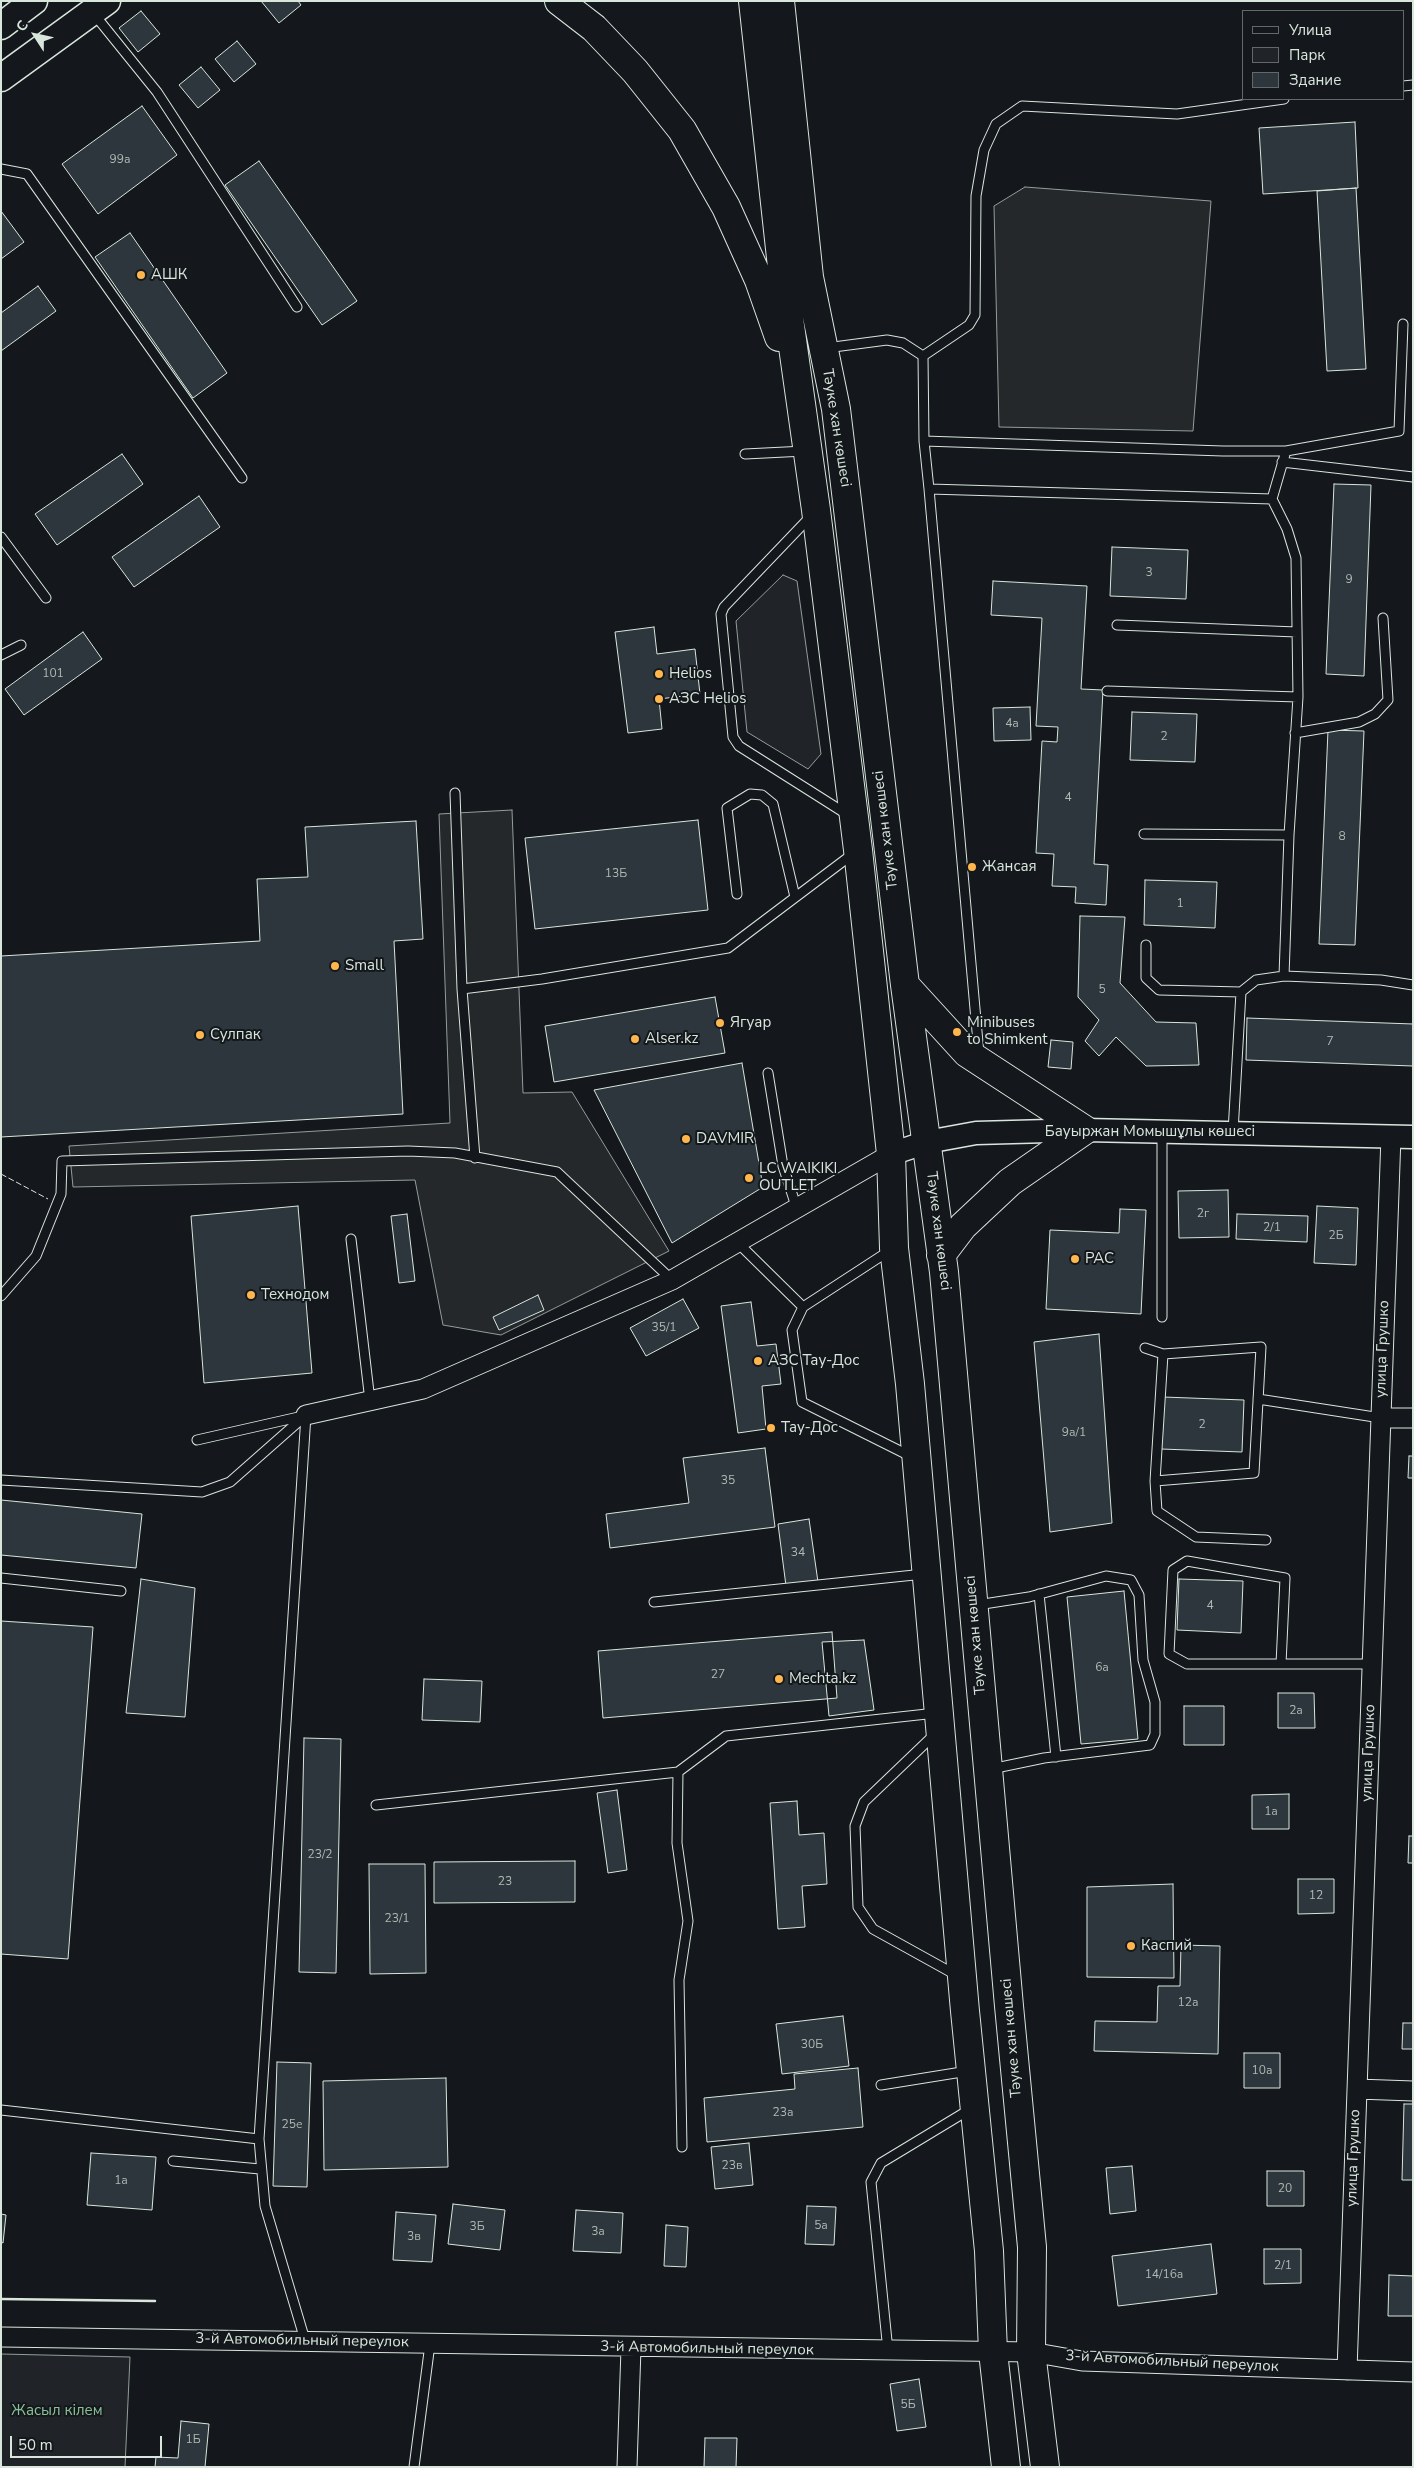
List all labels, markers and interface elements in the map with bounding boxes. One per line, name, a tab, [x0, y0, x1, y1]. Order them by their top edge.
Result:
north arrow	[10, 10, 60, 60]
legend	[1242, 10, 1404, 100]
text: С	[12, 17, 33, 35]
text: Улица	[1289, 20, 1332, 40]
text: Парк	[1289, 45, 1325, 65]
text: Здание	[1289, 70, 1341, 90]
house number: 99а	[110, 153, 130, 167]
place label: АШК	[151, 266, 187, 284]
marker: АШК	[135, 269, 147, 281]
street label: Тәуке хан көшесі	[818, 368, 854, 488]
house number: 3	[1145, 566, 1153, 580]
house number: 9	[1345, 573, 1353, 587]
place label: Helios	[669, 665, 712, 683]
house number: 101	[42, 667, 64, 681]
marker: Helios	[653, 668, 665, 680]
place label: АЗС Helios	[669, 690, 746, 708]
marker: АЗС Helios	[653, 693, 665, 705]
house number: 4а	[1005, 717, 1019, 731]
house number: 2	[1160, 730, 1168, 744]
street label: Тәуке хан көшесі	[870, 770, 902, 890]
house number: 4	[1064, 791, 1072, 805]
house number: 8	[1338, 830, 1346, 844]
place label: Жансая	[982, 858, 1037, 876]
marker: Жансая	[966, 861, 978, 873]
house number: 13Б	[605, 867, 627, 881]
house number: 1	[1176, 897, 1184, 911]
place label: Small	[345, 957, 384, 975]
marker: Small	[329, 960, 341, 972]
house number: 5	[1098, 983, 1106, 997]
place label: Ягуар	[730, 1014, 771, 1032]
place label: Minibuses to Shimkent	[967, 1014, 1047, 1049]
marker: Ягуар	[714, 1017, 726, 1029]
place label: Сулпак	[210, 1026, 261, 1044]
marker: Minibuses to Shimkent	[951, 1026, 963, 1038]
marker: Сулпак	[194, 1029, 206, 1041]
place label: Alser.kz	[645, 1030, 698, 1048]
marker: Alser.kz	[629, 1033, 641, 1045]
house number: 7	[1326, 1035, 1334, 1049]
street label: Бауыржан Момышұлы көшесі	[1045, 1123, 1255, 1141]
place label: DAVMIR	[696, 1130, 754, 1148]
marker: DAVMIR	[680, 1133, 692, 1145]
place label: LC WAIKIKI OUTLET	[759, 1160, 837, 1195]
street label: Тәуке хан көшесі	[922, 1171, 954, 1291]
marker: LC WAIKIKI OUTLET	[743, 1172, 755, 1184]
house number: 2г	[1197, 1207, 1209, 1221]
house number: 2/1	[1263, 1221, 1281, 1235]
house number: 2Б	[1328, 1229, 1344, 1243]
place label: РАС	[1085, 1250, 1114, 1268]
marker: РАС	[1069, 1253, 1081, 1265]
place label: Технодом	[261, 1286, 329, 1304]
marker: Технодом	[245, 1289, 257, 1301]
street label: улица Грушко	[1372, 1300, 1394, 1398]
house number: 35/1	[652, 1321, 676, 1335]
place label: АЗС Тау-Дос	[768, 1352, 859, 1370]
marker: АЗС Тау-Дос	[752, 1355, 764, 1367]
house number: 2	[1198, 1418, 1206, 1432]
place label: Тау-Дос	[781, 1419, 838, 1437]
marker: Тау-Дос	[765, 1422, 777, 1434]
house number: 9а/1	[1062, 1426, 1086, 1440]
house number: 35	[721, 1474, 735, 1488]
house number: 34	[791, 1546, 805, 1560]
street label: Тәуке хан көшесі	[962, 1575, 990, 1695]
house number: 4	[1206, 1599, 1214, 1613]
house number: 6а	[1095, 1661, 1109, 1675]
house number: 27	[711, 1668, 725, 1682]
place label: Mechta.kz	[789, 1670, 856, 1688]
marker: Mechta.kz	[773, 1673, 785, 1685]
house number: 2а	[1289, 1704, 1303, 1718]
street label: улица Грушко	[1358, 1704, 1380, 1802]
house number: 1а	[1264, 1805, 1278, 1819]
house number: 23/2	[308, 1848, 332, 1862]
house number: 23	[498, 1875, 512, 1889]
house number: 12	[1309, 1889, 1323, 1903]
house number: 23/1	[385, 1912, 409, 1926]
place label: Каспий	[1141, 1937, 1192, 1955]
marker: Каспий	[1125, 1940, 1137, 1952]
street label: Тәуке хан көшесі	[998, 1978, 1026, 2098]
house number: 12а	[1178, 1996, 1198, 2010]
house number: 30Б	[801, 2038, 823, 2052]
house number: 10а	[1252, 2064, 1272, 2078]
house number: 23а	[773, 2106, 793, 2120]
street label: улица Грушко	[1343, 2109, 1365, 2207]
house number: 25е	[282, 2118, 302, 2132]
house number: 23в	[722, 2159, 742, 2173]
house number: 1а	[114, 2174, 128, 2188]
house number: 20	[1278, 2182, 1292, 2196]
house number: 5а	[814, 2219, 828, 2233]
house number: 3Б	[469, 2220, 485, 2234]
house number: 3а	[591, 2225, 605, 2239]
house number: 3в	[407, 2230, 421, 2244]
house number: 2/1	[1274, 2259, 1292, 2273]
house number: 14/16а	[1145, 2268, 1183, 2282]
street label: 3-й Автомобильный переулок	[195, 2330, 409, 2352]
street label: 3-й Автомобильный переулок	[600, 2338, 814, 2360]
street label: 3-й Автомобильный переулок	[1065, 2347, 1279, 2377]
house number: 5Б	[900, 2398, 916, 2412]
park label: Жасыл кілем	[11, 2402, 103, 2420]
scale bar	[12, 2426, 165, 2458]
house number: 1Б	[185, 2433, 201, 2447]
text: 50 m	[18, 2435, 53, 2455]

